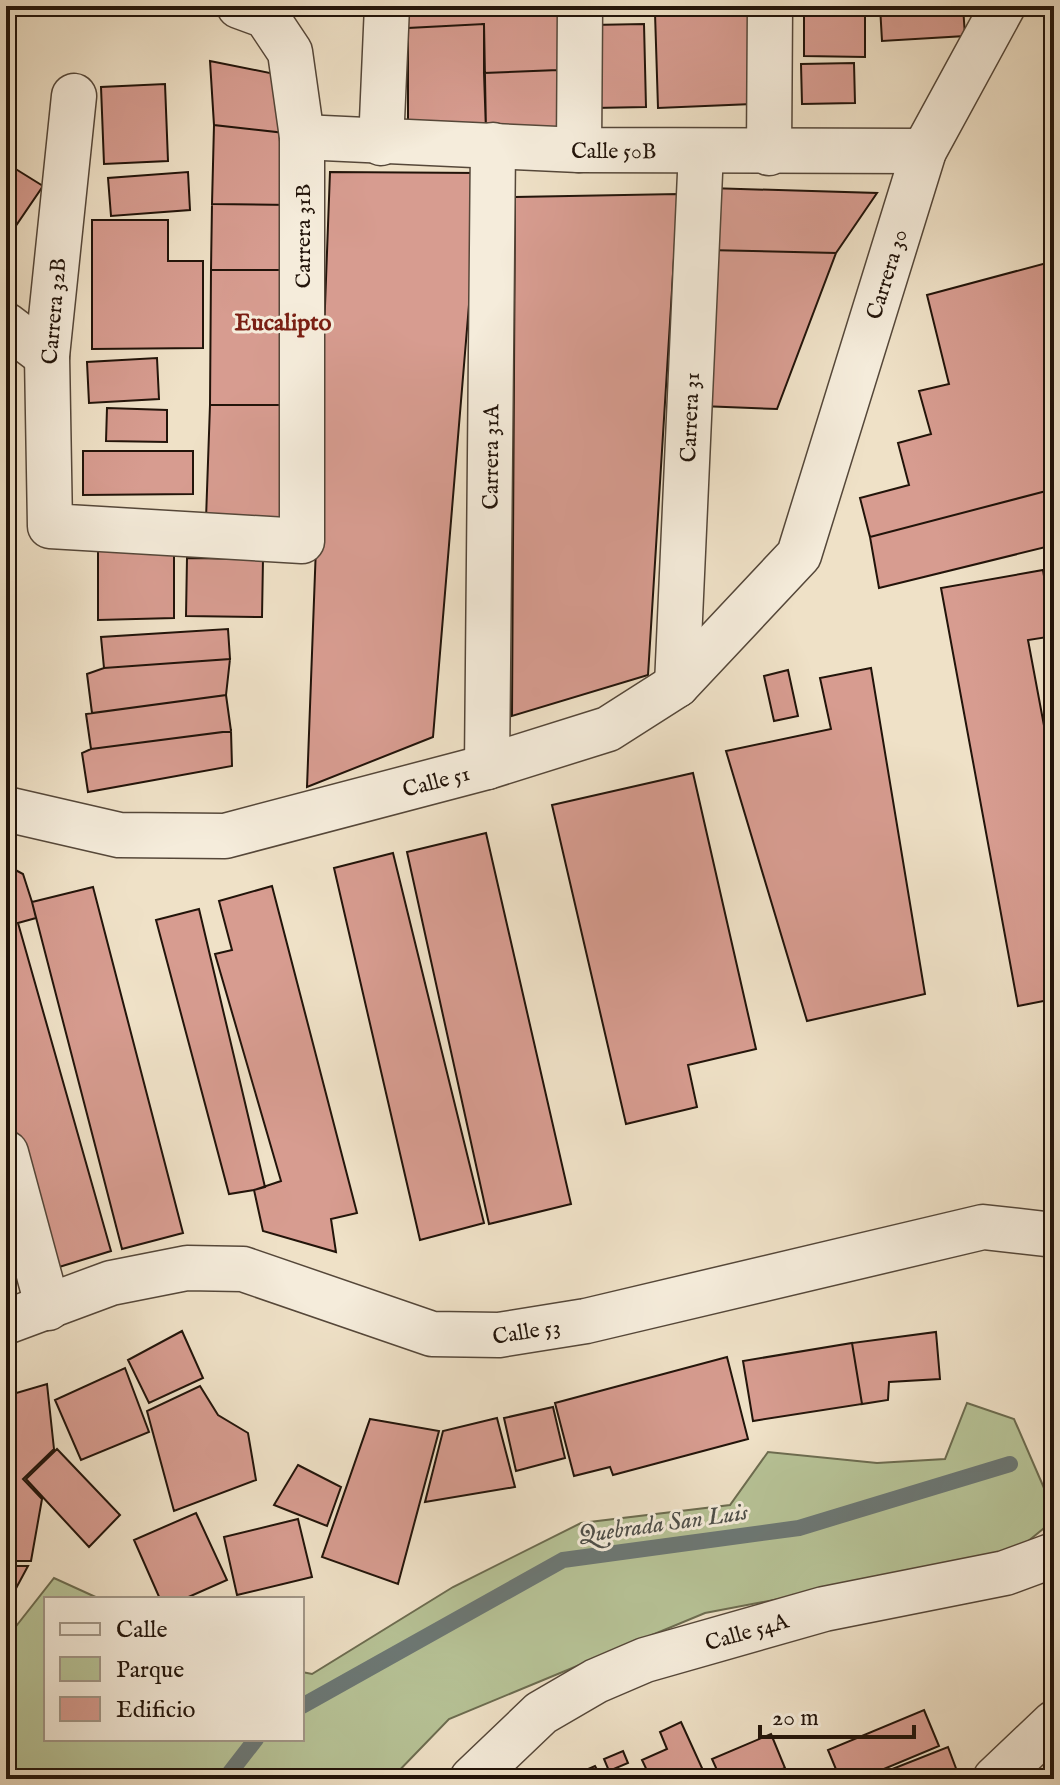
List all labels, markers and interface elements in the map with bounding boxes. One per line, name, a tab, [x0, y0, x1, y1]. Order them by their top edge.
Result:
street label: Calle 50B	[570, 138, 656, 166]
street label: Carrera 31B	[290, 184, 318, 288]
street label: Carrera 30	[861, 226, 915, 323]
street label: Carrera 32B	[36, 257, 74, 366]
district label: Eucalipto	[235, 308, 331, 339]
street label: Carrera 31	[675, 372, 707, 463]
street label: Carrera 31A	[477, 403, 507, 510]
street label: Calle 51	[400, 760, 473, 805]
street label: Calle 53	[491, 1313, 563, 1352]
water label: Quebrada San Luis	[577, 1497, 751, 1552]
legend	[44, 1597, 304, 1741]
street label: Calle 54A	[702, 1607, 793, 1658]
text: Calle	[116, 1615, 168, 1646]
text: Parque	[116, 1655, 184, 1686]
scale bar	[760, 1689, 914, 1739]
text: Edificio	[116, 1695, 195, 1726]
text: 20 m	[772, 1703, 819, 1734]

